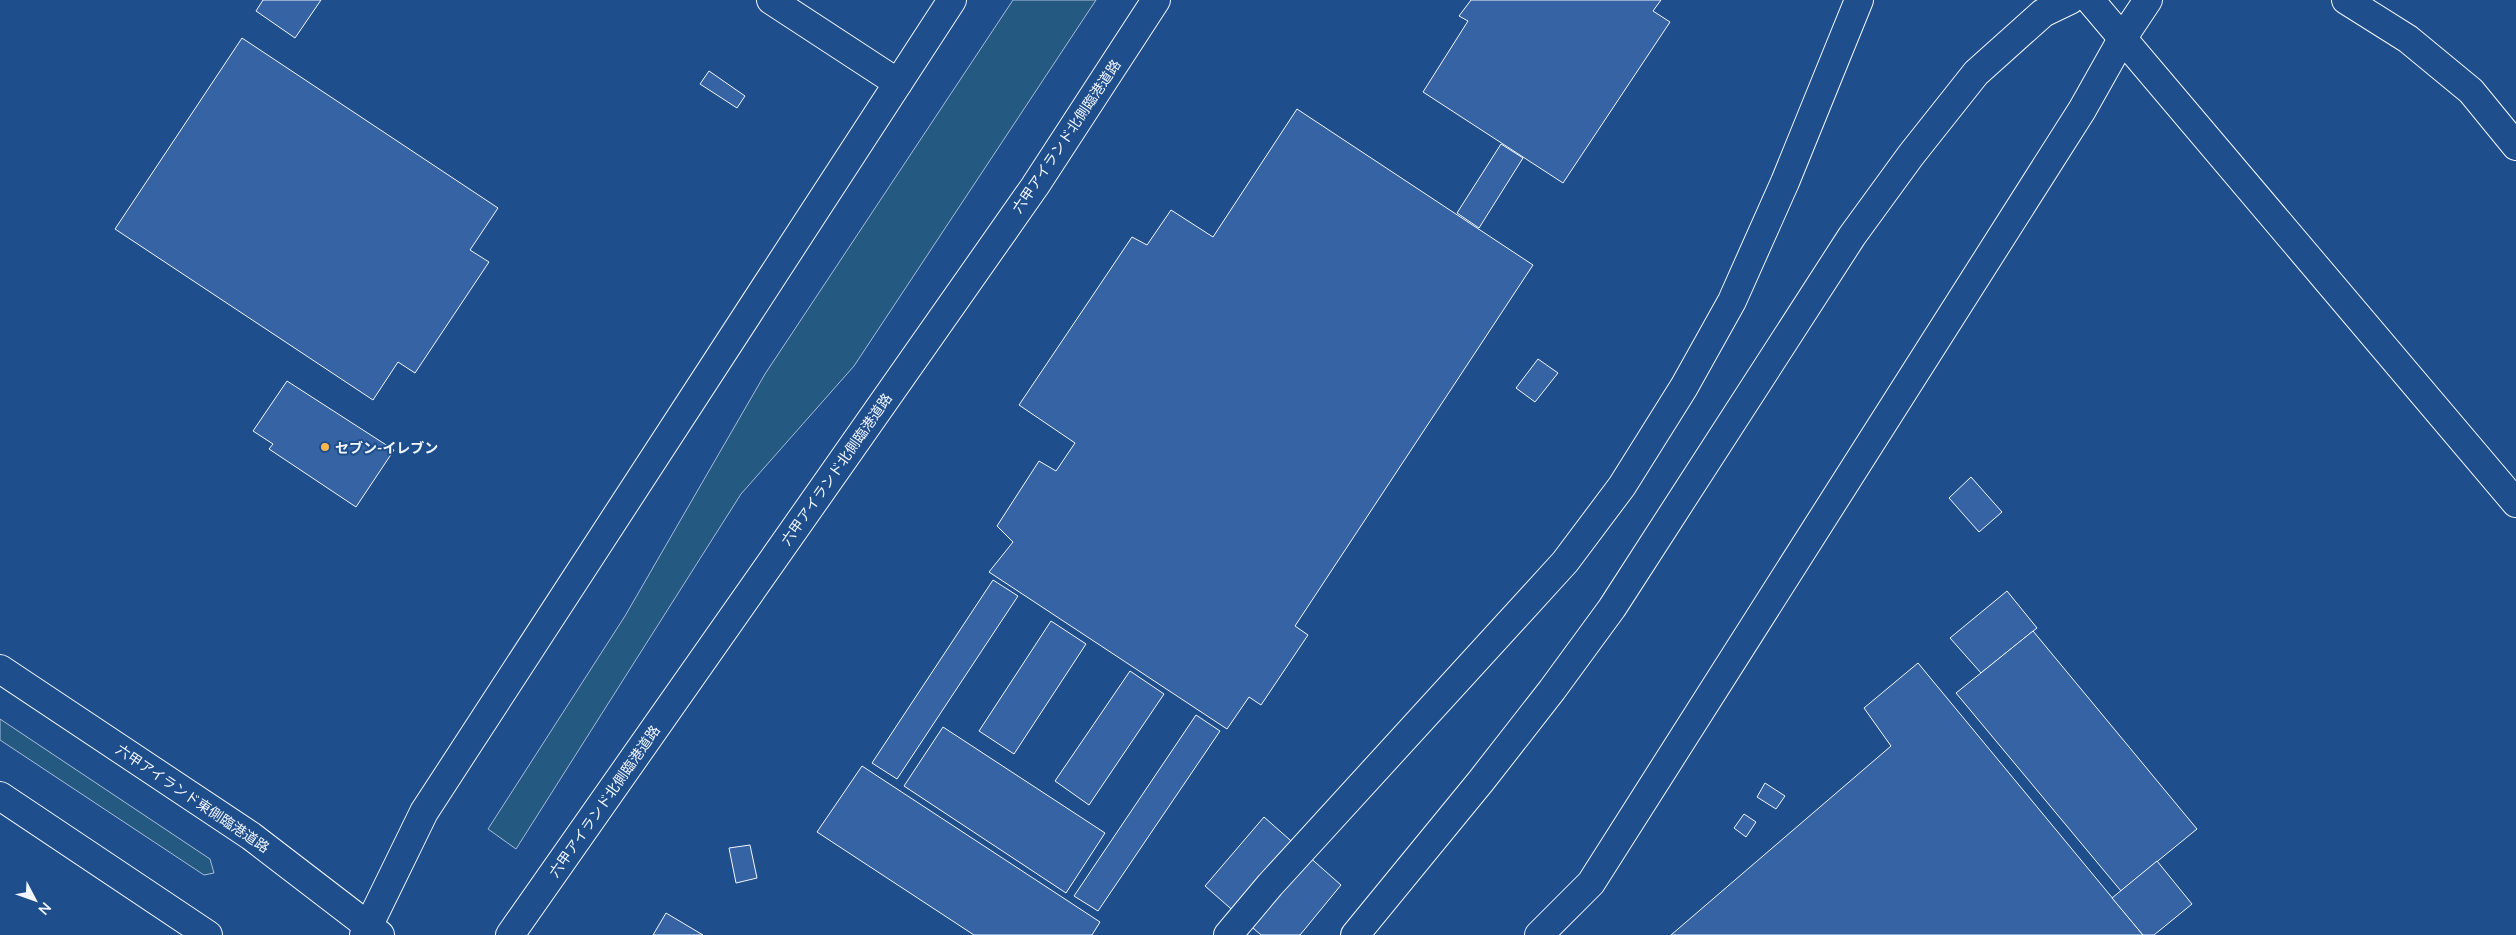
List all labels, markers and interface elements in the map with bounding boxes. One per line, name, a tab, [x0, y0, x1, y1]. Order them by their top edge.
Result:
street label: 六甲アイランド北側臨港道路	[1008, 56, 1124, 216]
street label: 六甲アイランド北側臨港道路	[777, 390, 895, 548]
place label: セブン-イレブン	[335, 439, 438, 456]
marker: セブン-イレブン	[319, 441, 331, 453]
street label: 六甲アイランド北側臨港道路	[545, 722, 663, 880]
street label: 六甲アイランド東側臨港道路	[113, 740, 273, 856]
north arrow	[10, 875, 60, 925]
text: N	[35, 899, 55, 919]

